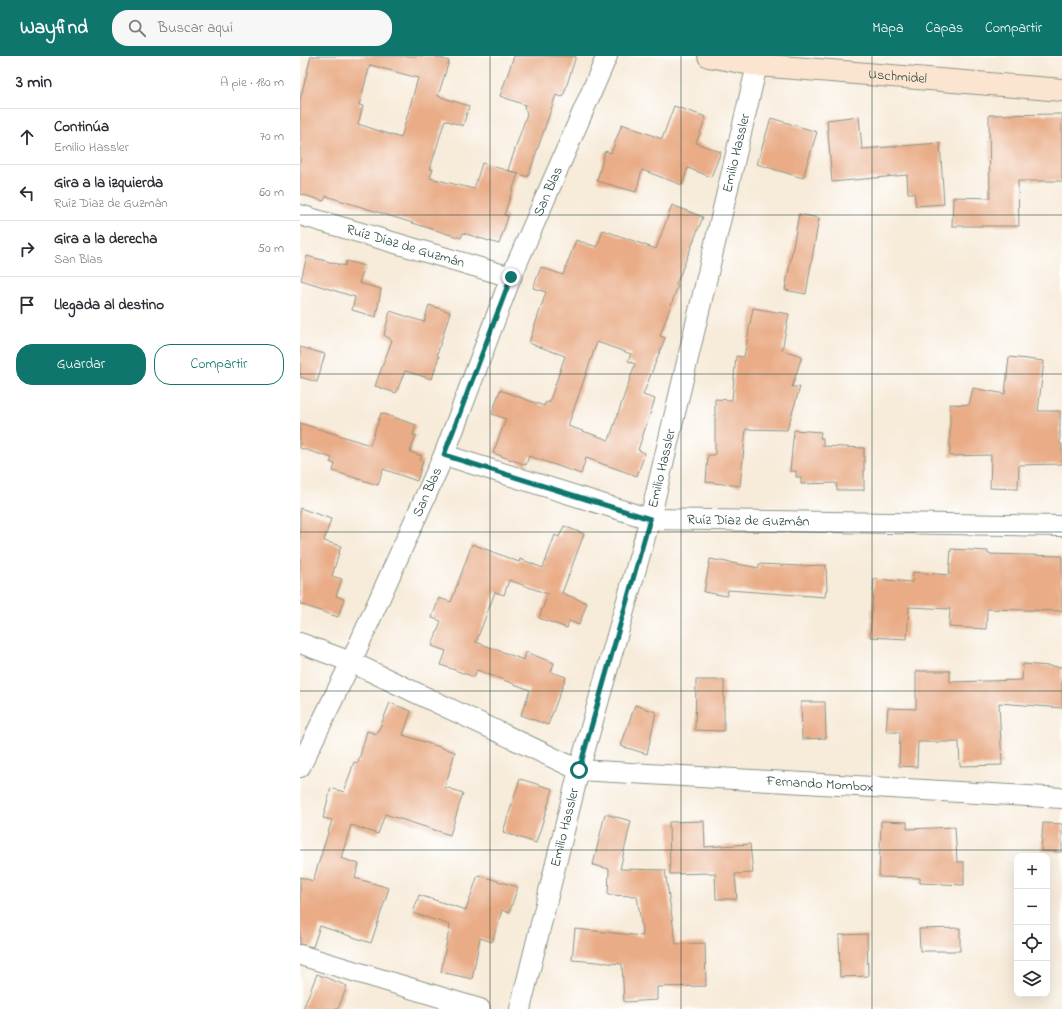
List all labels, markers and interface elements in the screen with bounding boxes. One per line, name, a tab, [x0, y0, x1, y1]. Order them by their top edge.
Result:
search box	[112, 10, 392, 46]
text: Wayfind	[20, 15, 88, 42]
icon: search	[126, 17, 148, 39]
text: Buscar aquí	[158, 17, 233, 39]
text: Mapa	[872, 18, 904, 39]
text: Capas	[926, 18, 963, 39]
text: Compartir	[985, 18, 1042, 39]
street label: Uschmidel	[868, 64, 928, 89]
text: 3 min	[16, 70, 52, 95]
text: A pie · 180 m	[220, 73, 284, 92]
street label: Emilio Hassler	[717, 111, 756, 195]
text: Continúa	[54, 116, 109, 138]
icon: ahead	[16, 126, 38, 148]
text: 70 m	[260, 127, 284, 146]
text: Emilio Hassler	[54, 138, 129, 157]
street label: San Blas	[528, 163, 568, 220]
text: Gira a la izquierda	[54, 172, 163, 194]
icon: left	[16, 182, 38, 204]
text: 60 m	[259, 183, 284, 202]
text: Ruíz Díaz de Guzmán	[54, 194, 168, 213]
street label: Ruíz Díaz de Guzmán	[344, 219, 467, 273]
text: Gira a la derecha	[54, 228, 157, 250]
icon: right	[16, 238, 38, 260]
text: 50 m	[258, 239, 284, 258]
text: San Blas	[54, 250, 103, 269]
route end	[502, 268, 520, 286]
icon: arrive	[16, 294, 38, 316]
text: Llegada al destino	[54, 294, 164, 316]
button: Guardar	[16, 344, 146, 385]
button: Compartir	[154, 344, 284, 385]
street label: Emilio Hassler	[642, 426, 682, 510]
street label: San Blas	[407, 464, 448, 520]
street label: Ruíz Díaz de Guzmán	[687, 509, 810, 532]
route start	[570, 761, 588, 779]
street label: Fernando Mombox	[765, 770, 874, 798]
street label: Emilio Hassler	[545, 785, 585, 869]
map controls	[1014, 853, 1050, 997]
button: +	[1014, 853, 1050, 889]
button: −	[1014, 889, 1050, 925]
button: locate	[1014, 925, 1050, 961]
button: layers	[1014, 961, 1050, 997]

